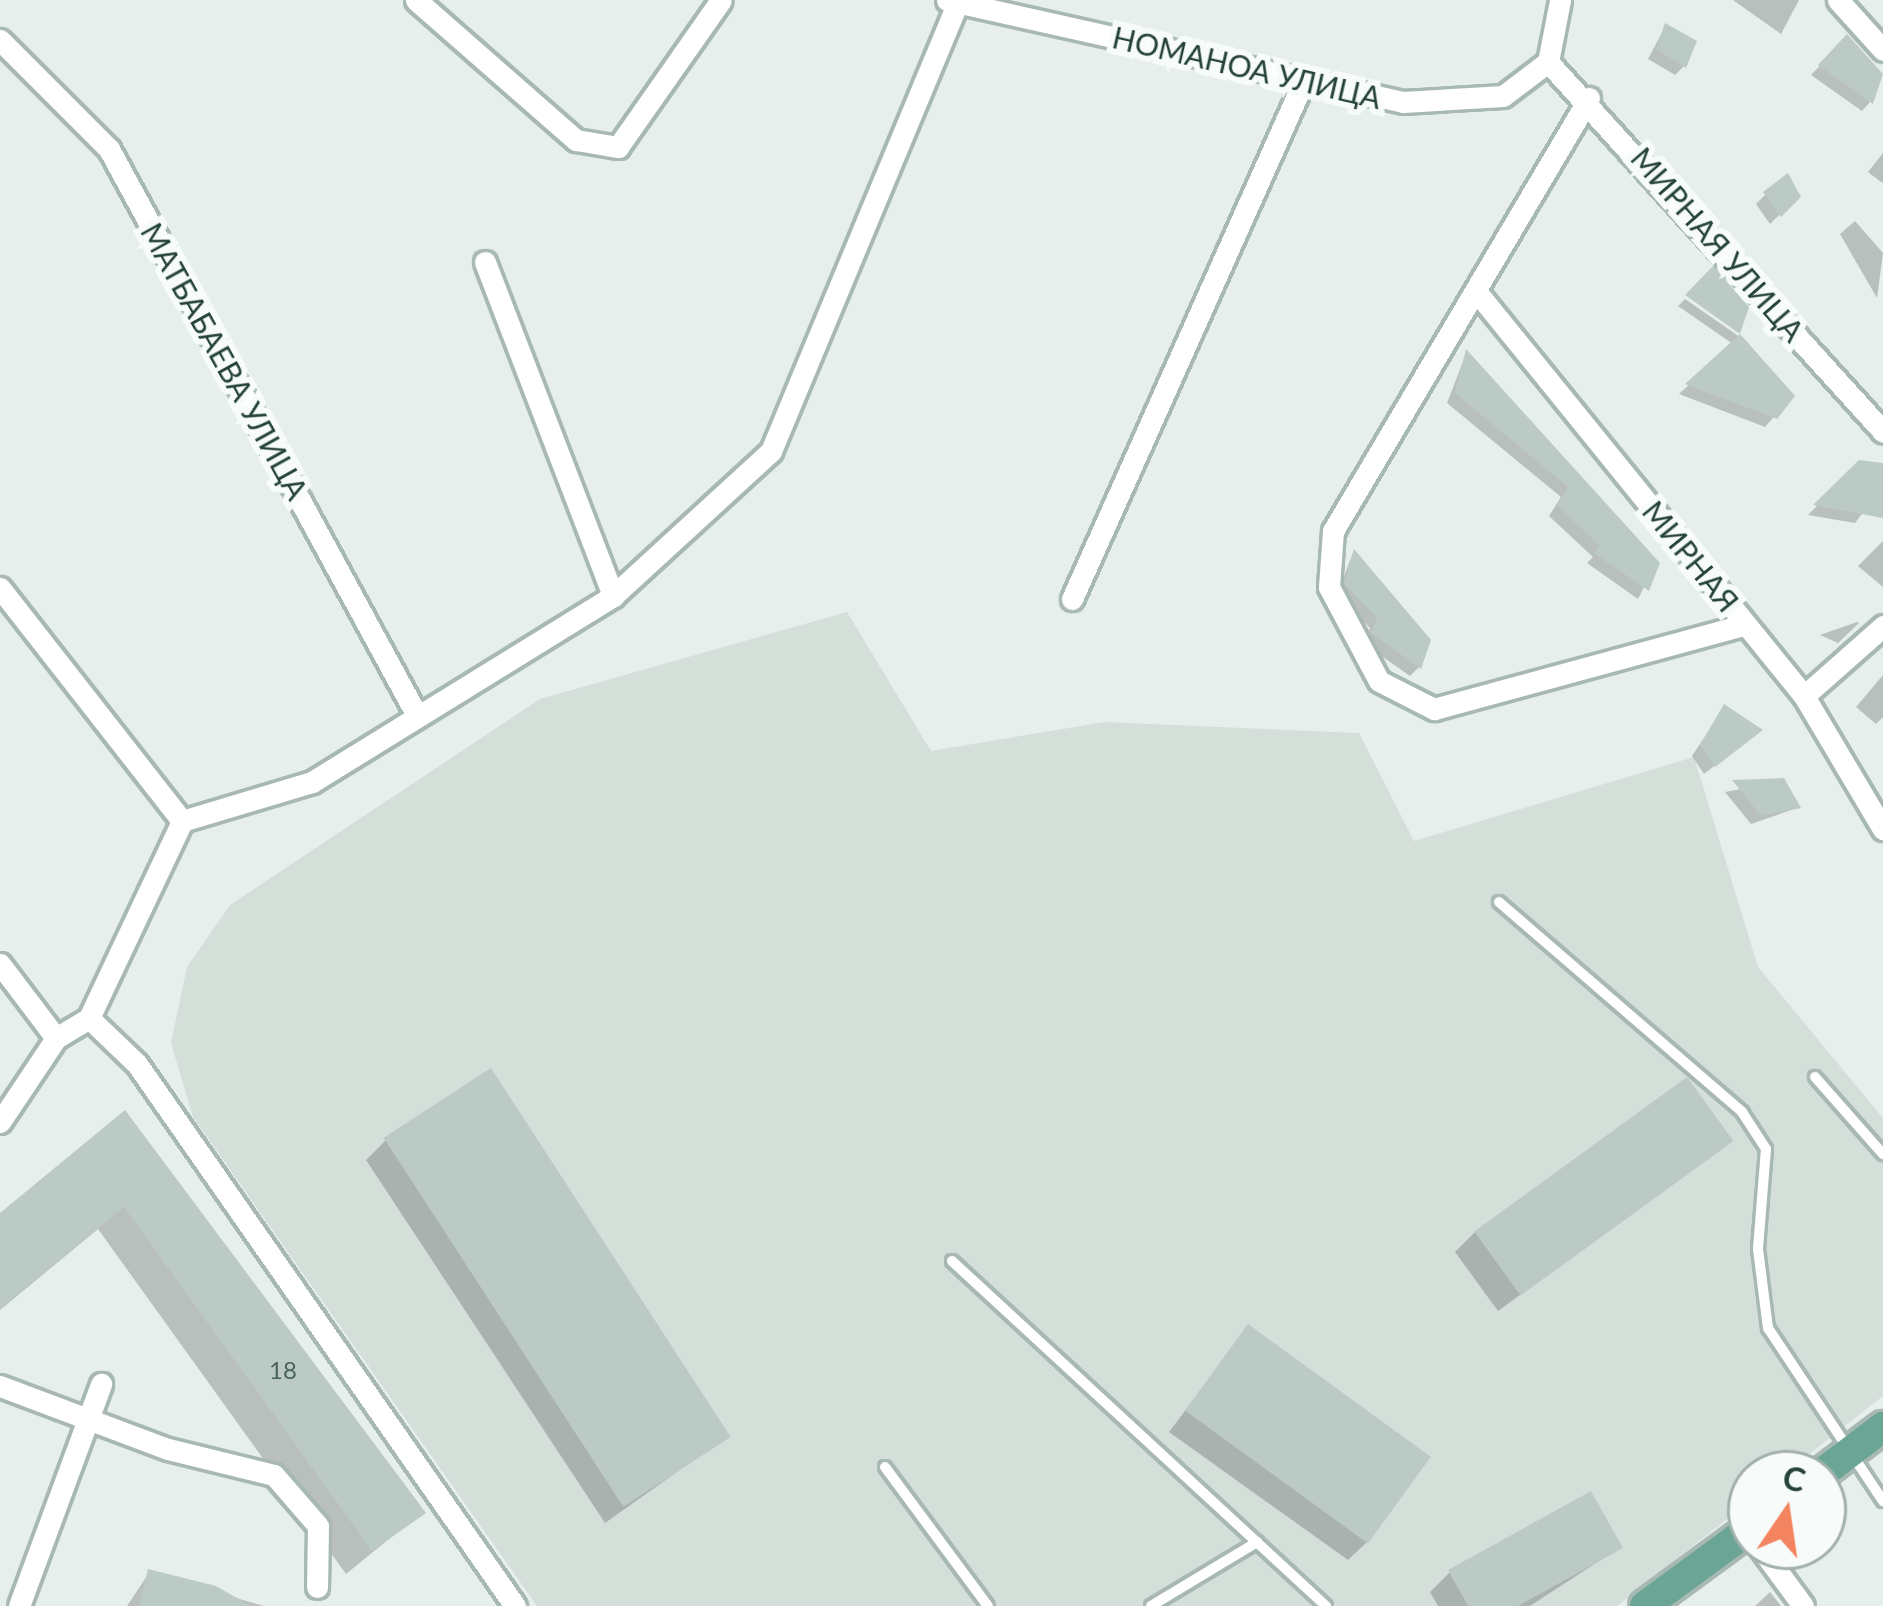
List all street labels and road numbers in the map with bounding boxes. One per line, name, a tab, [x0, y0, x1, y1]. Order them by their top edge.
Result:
street label: НОМАНОА УЛИЦА	[1109, 19, 1385, 115]
street label: МИРНАЯ УЛИЦА	[1624, 140, 1812, 348]
street label: МАТБАБАЕВА УЛИЦА	[134, 216, 316, 506]
street label: МИРНАЯ	[1636, 493, 1746, 619]

